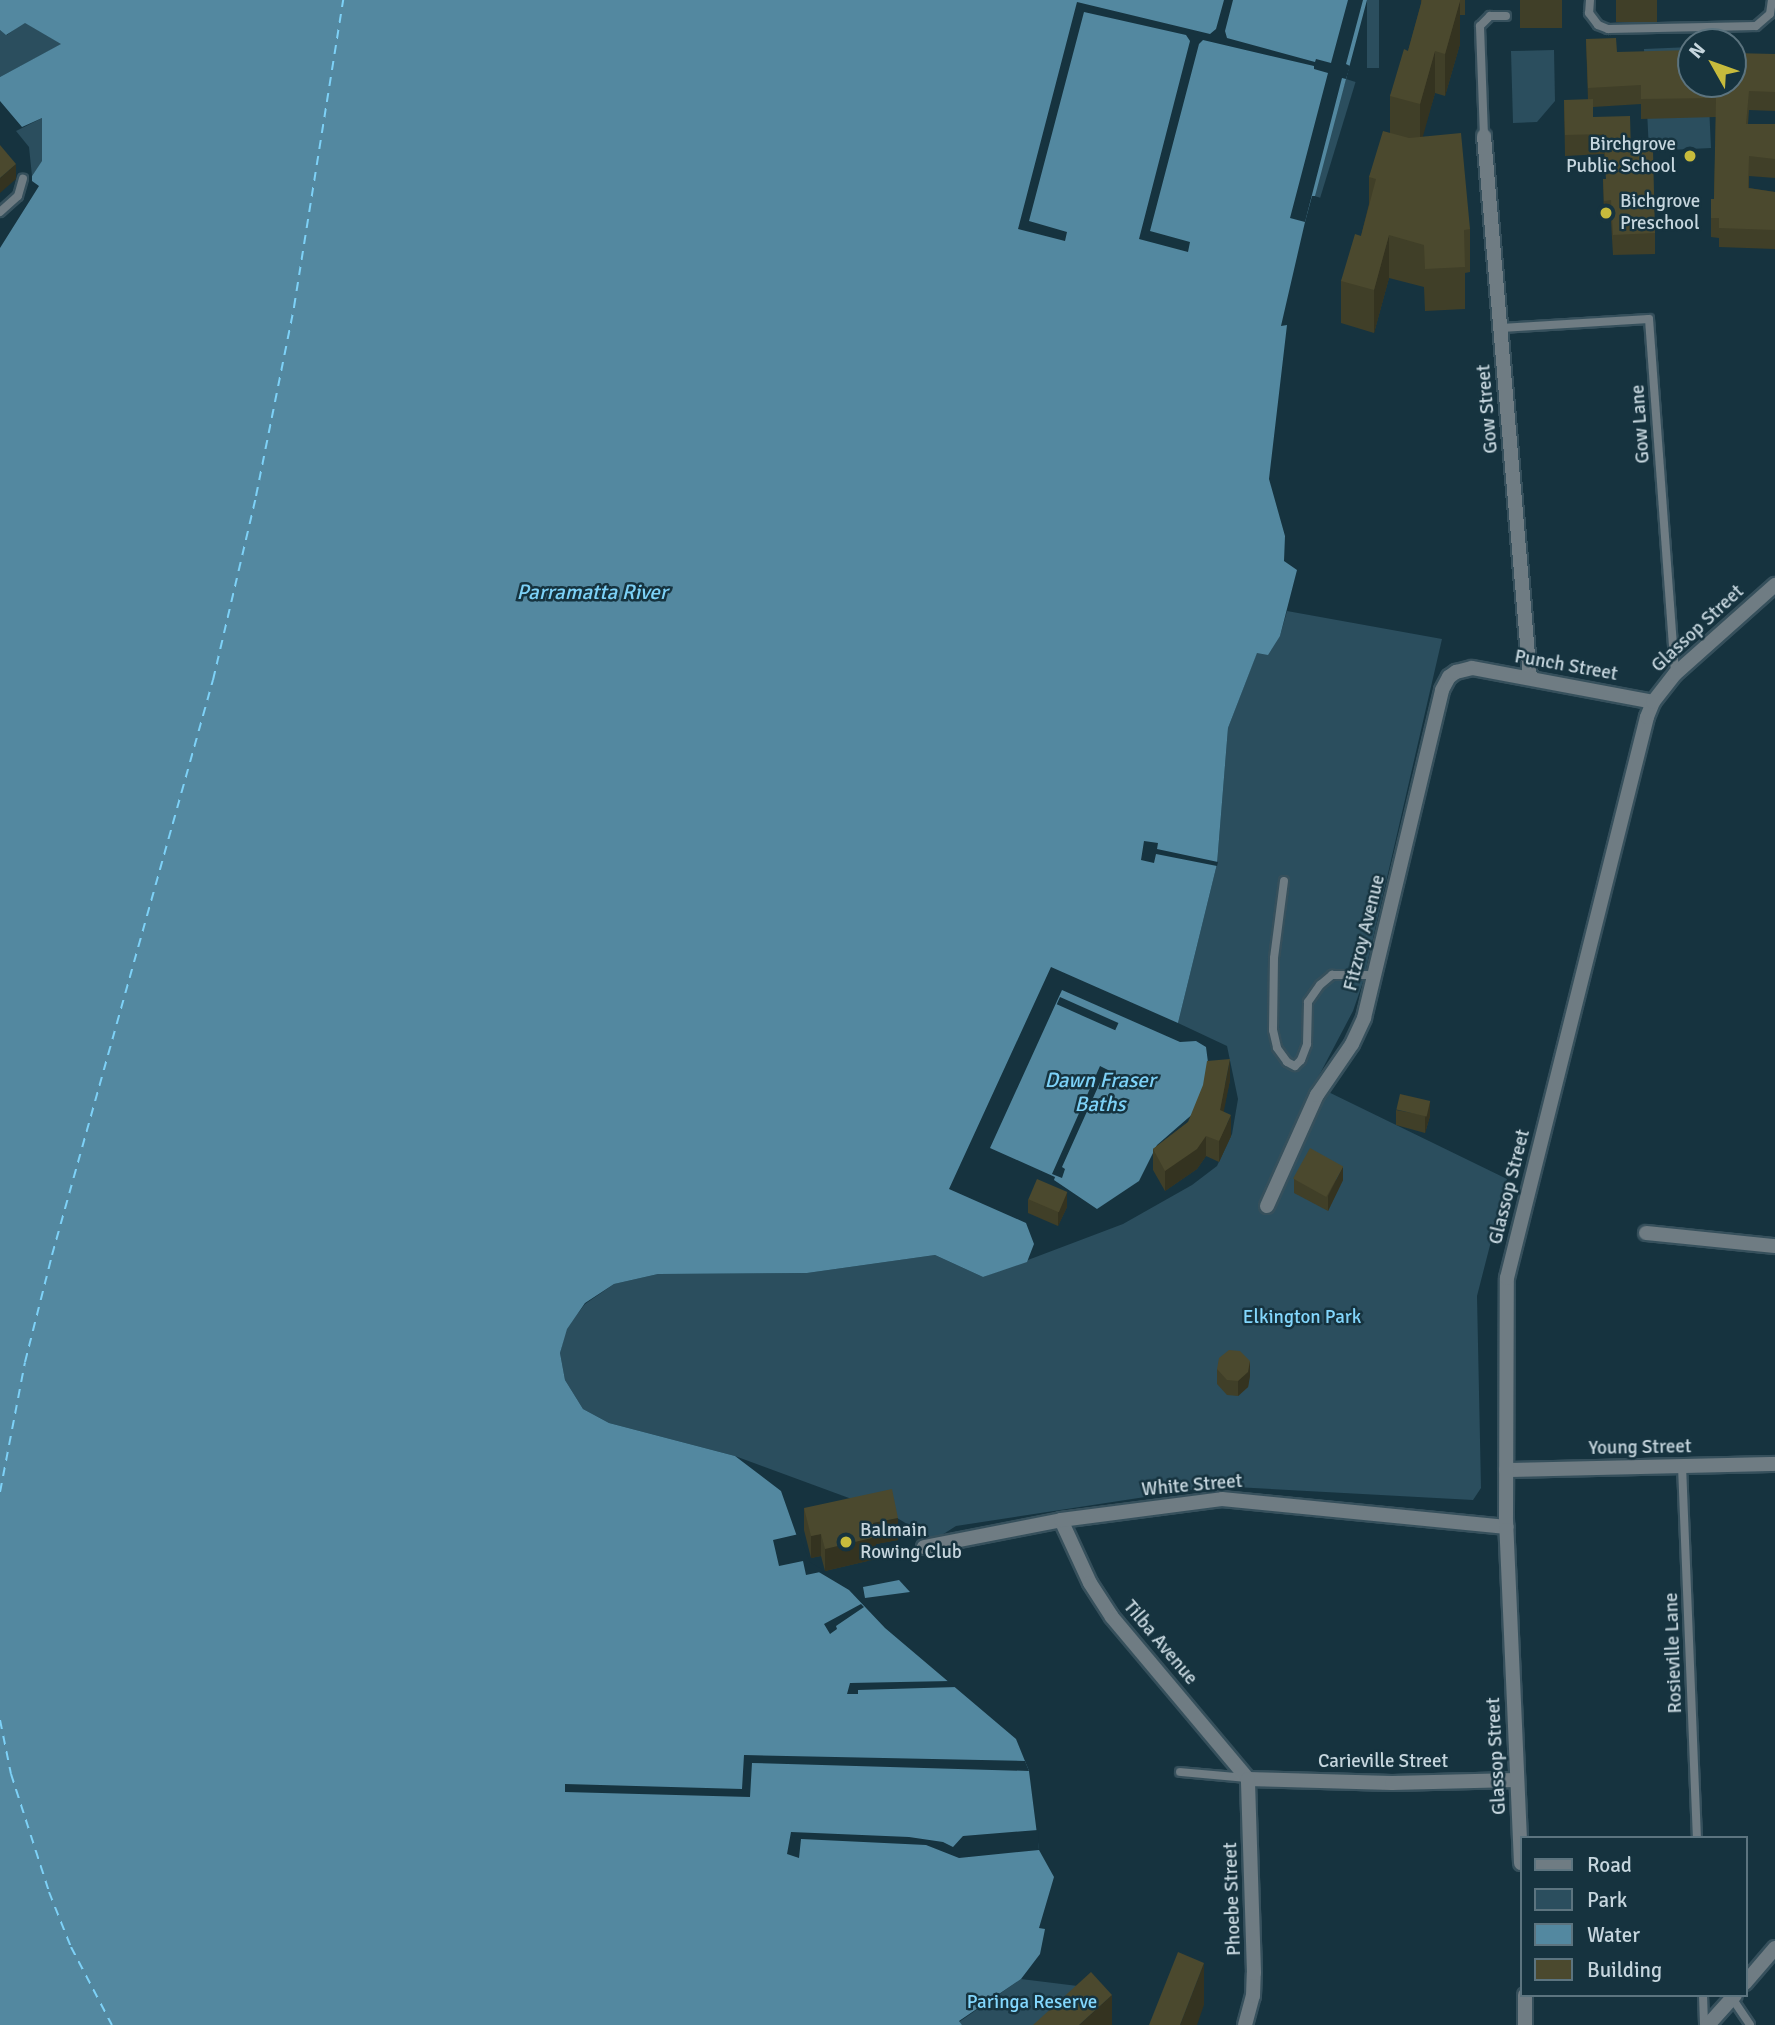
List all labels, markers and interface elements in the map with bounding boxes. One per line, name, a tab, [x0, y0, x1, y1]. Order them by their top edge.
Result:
north arrow	[1677, 28, 1747, 98]
text: N	[1684, 38, 1711, 64]
place label: Birchgrove Public School	[1566, 134, 1676, 178]
marker: Birchgrove Public School	[1682, 148, 1698, 164]
place label: Bichgrove Preschool	[1620, 191, 1700, 235]
marker: Bichgrove Preschool	[1598, 205, 1614, 221]
street label: Gow Street	[1473, 364, 1503, 454]
street label: Gow Lane	[1627, 384, 1655, 464]
water label: Parramatta River	[517, 579, 667, 605]
street label: Glassop Street	[1647, 581, 1749, 677]
street label: Punch Street	[1513, 646, 1619, 686]
street label: Fitzroy Avenue	[1340, 872, 1390, 994]
water label: Dawn Fraser Baths	[1044, 1067, 1156, 1117]
street label: Glassop Street	[1485, 1127, 1535, 1247]
park label: Elkington Park	[1243, 1307, 1361, 1329]
street label: Young Street	[1588, 1436, 1692, 1460]
street label: White Street	[1141, 1470, 1243, 1502]
place label: Balmain Rowing Club	[860, 1520, 962, 1564]
marker: Balmain Rowing Club	[838, 1534, 854, 1550]
street label: Rosieville Lane	[1660, 1592, 1688, 1714]
street label: Tilba Avenue	[1118, 1596, 1202, 1690]
street label: Glassop Street	[1483, 1697, 1511, 1815]
street label: Carieville Street	[1318, 1751, 1448, 1773]
legend	[1520, 1836, 1747, 1997]
street label: Phoebe Street	[1220, 1842, 1246, 1956]
text: Road	[1587, 1852, 1632, 1878]
text: Park	[1587, 1887, 1627, 1913]
text: Water	[1587, 1922, 1640, 1948]
text: Building	[1587, 1957, 1662, 1983]
park label: Paringa Reserve	[967, 1992, 1097, 2014]

